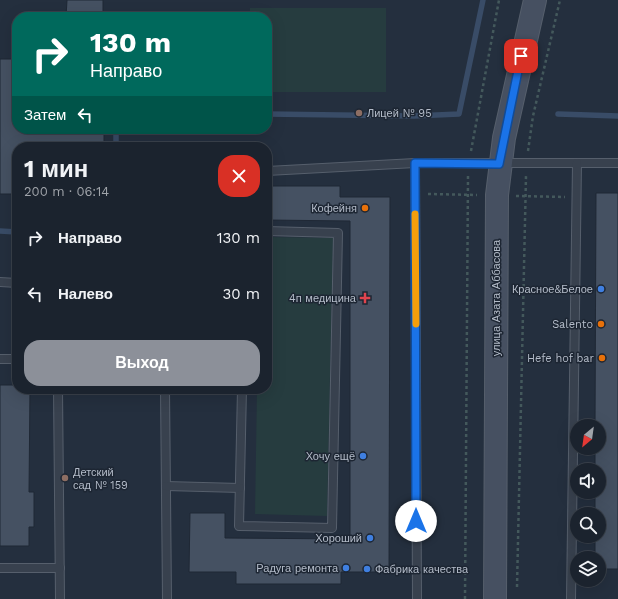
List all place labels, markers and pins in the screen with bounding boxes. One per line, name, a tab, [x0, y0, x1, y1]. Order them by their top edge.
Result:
pin	[504, 39, 538, 73]
place label: Лицей № 95	[367, 107, 432, 120]
marker: Лицей № 95	[354, 108, 364, 118]
place label: Кофейня	[311, 202, 357, 215]
marker: Кофейня	[360, 203, 370, 213]
place label: Красное&Белое	[512, 283, 593, 296]
marker: Красное&Белое	[596, 284, 606, 294]
place label: 4п медицина	[289, 292, 357, 305]
marker: 4п медицина	[359, 292, 371, 304]
place label: Salento	[552, 318, 593, 331]
marker: Salento	[596, 319, 606, 329]
place label: Hefe hof bar	[527, 352, 595, 365]
marker: Hefe hof bar	[597, 353, 607, 363]
place label: Хочу ещё	[306, 450, 355, 463]
marker: Хочу ещё	[358, 451, 368, 461]
place label: Детский сад № 159	[73, 466, 128, 492]
marker: Детский сад № 159	[60, 473, 70, 483]
place label: Хороший	[315, 532, 362, 545]
marker: Хороший	[365, 533, 375, 543]
place label: Радуга ремонта	[256, 562, 339, 575]
marker: Радуга ремонта	[341, 563, 351, 573]
place label: Фабрика качества	[375, 563, 469, 576]
marker: Фабрика качества	[362, 564, 372, 574]

